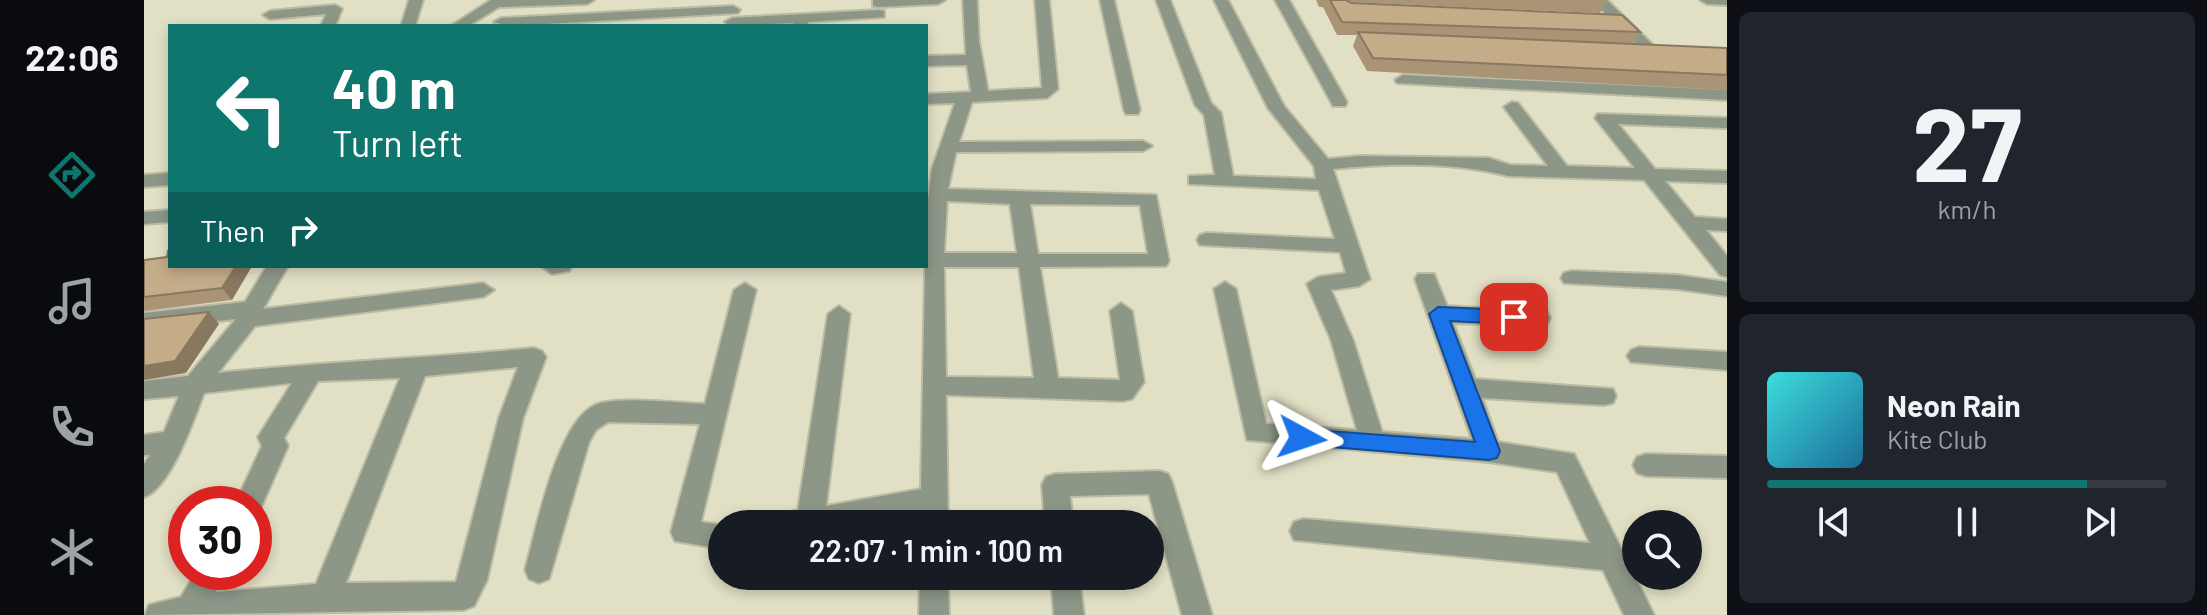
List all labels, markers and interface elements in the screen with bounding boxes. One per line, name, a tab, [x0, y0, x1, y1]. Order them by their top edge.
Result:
text: 22:06	[25, 35, 119, 78]
text: 40 m	[332, 53, 456, 120]
icon: left	[200, 56, 304, 160]
text: 27	[1912, 78, 2022, 203]
text: Turn left	[332, 121, 463, 164]
icon: directions	[44, 147, 100, 203]
text: km/h	[1938, 193, 1996, 224]
icon: right	[281, 208, 325, 252]
text: Then	[200, 212, 265, 248]
icon: music	[44, 273, 100, 329]
pin	[1480, 283, 1548, 351]
icon: arrive	[1492, 295, 1536, 339]
text: Neon Rain	[1887, 387, 2021, 423]
position arrow	[1260, 396, 1344, 480]
icon: phone	[44, 399, 100, 455]
text: Kite Club	[1887, 423, 1988, 454]
speed limit sign: 30	[168, 486, 272, 590]
icon: previous	[1812, 500, 1856, 544]
icon: pause	[1945, 500, 1989, 544]
icon: next	[2078, 500, 2122, 544]
map controls	[1622, 510, 1702, 590]
button: search	[1622, 510, 1702, 590]
icon: climate	[44, 524, 100, 580]
text: 22:07 · 1 min · 100 m	[809, 532, 1063, 568]

